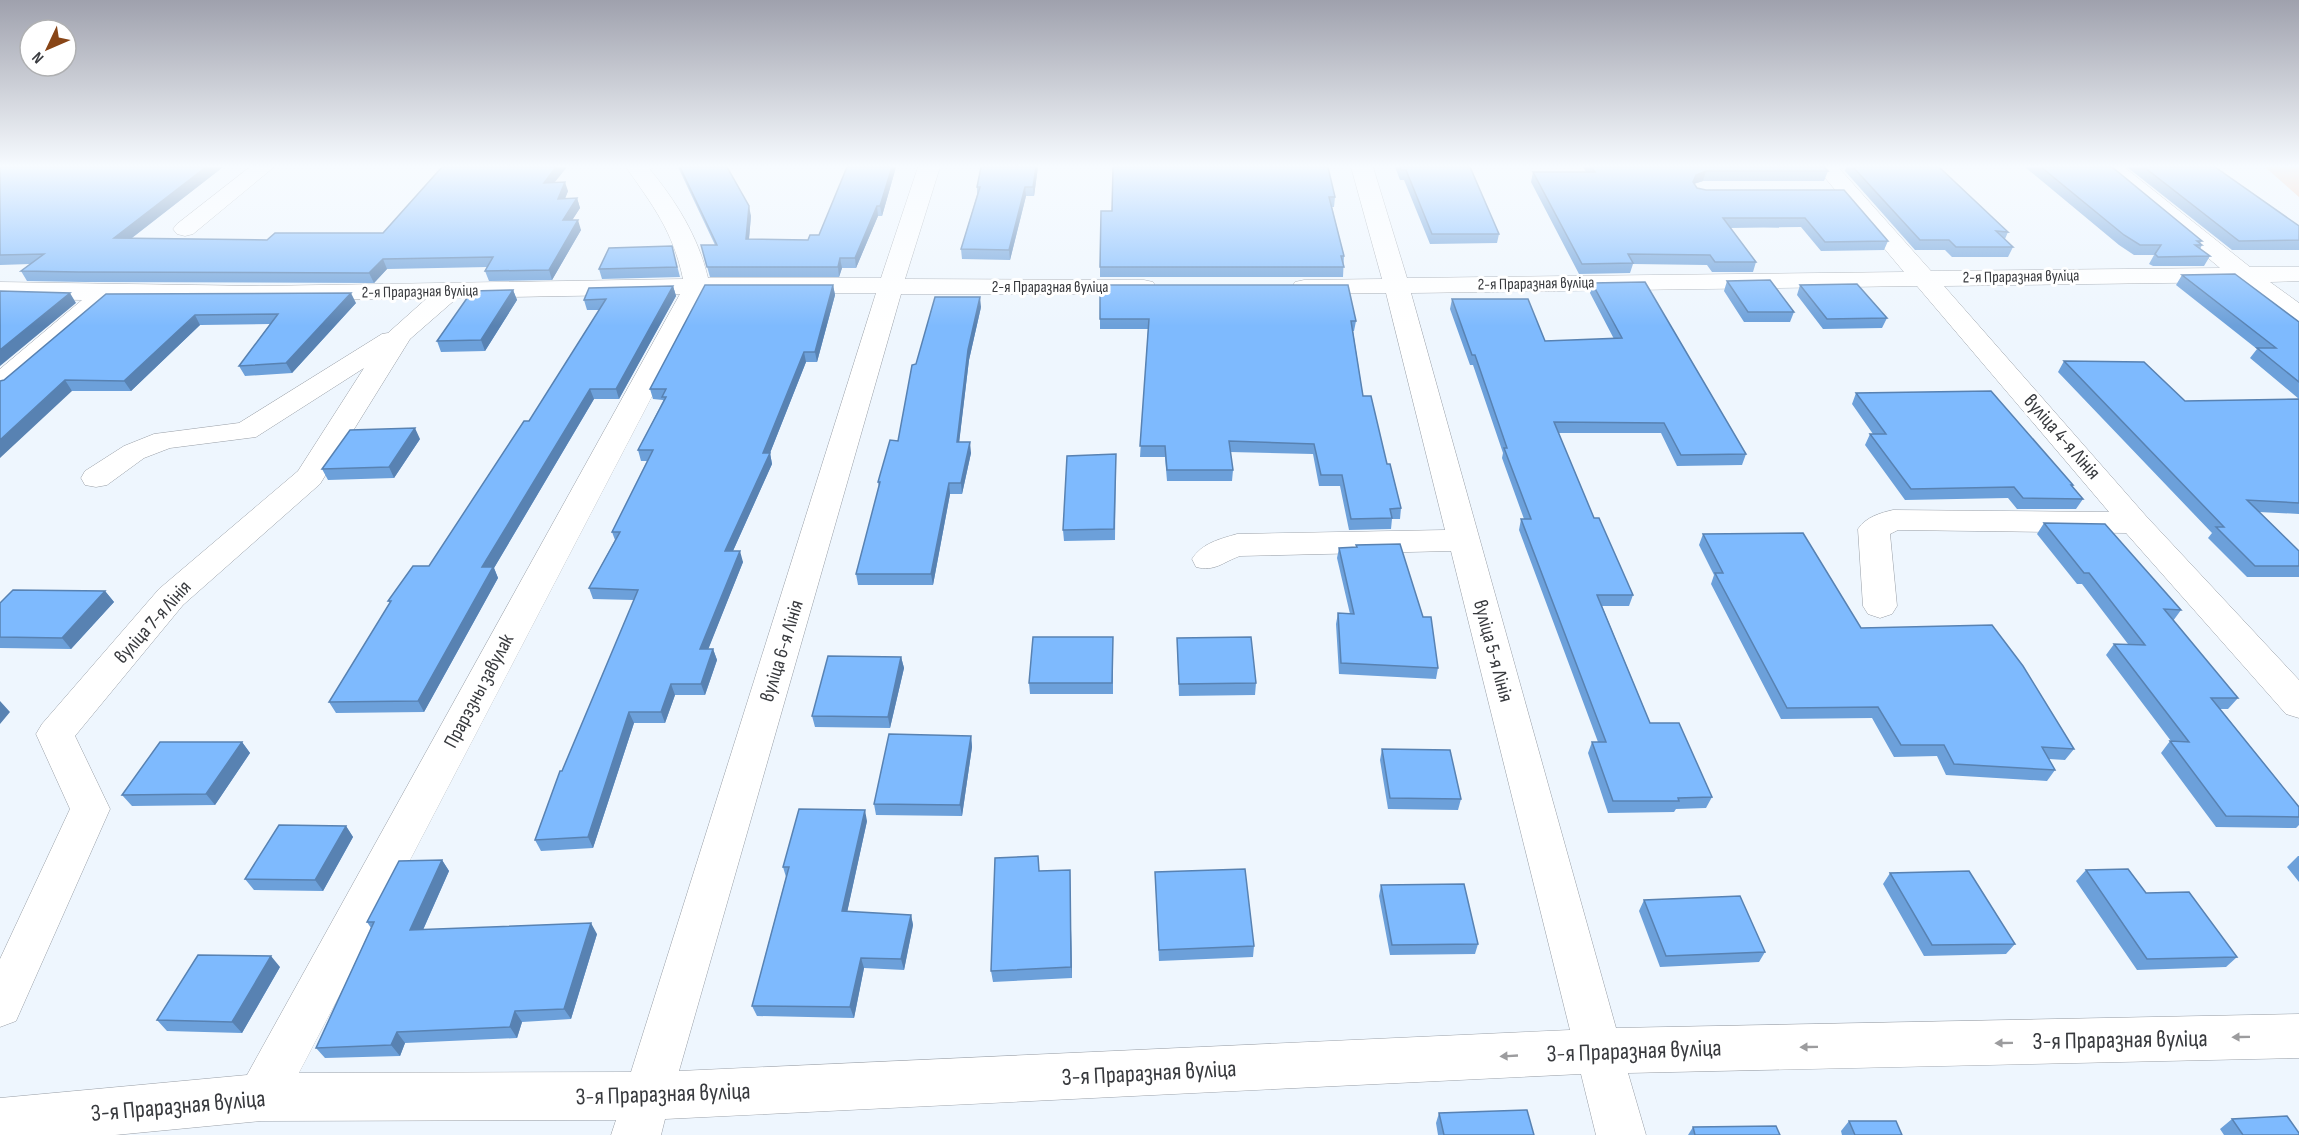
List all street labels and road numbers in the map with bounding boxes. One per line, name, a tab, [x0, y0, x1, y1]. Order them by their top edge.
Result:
street label: 2-я Праразная вуліца	[1963, 266, 2079, 288]
street label: 2-я Праразная вуліца	[1478, 273, 1594, 295]
street label: 2-я Праразная вуліца	[992, 278, 1108, 297]
street label: 2-я Праразная вуліца	[362, 281, 478, 303]
street label: вуліца 4-я Лінія	[2019, 390, 2105, 484]
street label: вуліца 7-я Лінія	[109, 576, 197, 668]
street label: вуліца 6-я Лінія	[755, 597, 809, 705]
street label: вуліца 5-я Лінія	[1468, 597, 1518, 705]
street label: Прарэзны завулак	[439, 629, 519, 752]
street label: 3-я Праразная вуліца	[2032, 1024, 2208, 1056]
street label: 3-я Праразная вуліца	[1546, 1033, 1722, 1069]
street label: 3-я Праразная вуліца	[1061, 1054, 1237, 1092]
street label: 3-я Праразная вуліца	[575, 1076, 751, 1112]
street label: 3-я Праразная вуліца	[89, 1084, 267, 1128]

